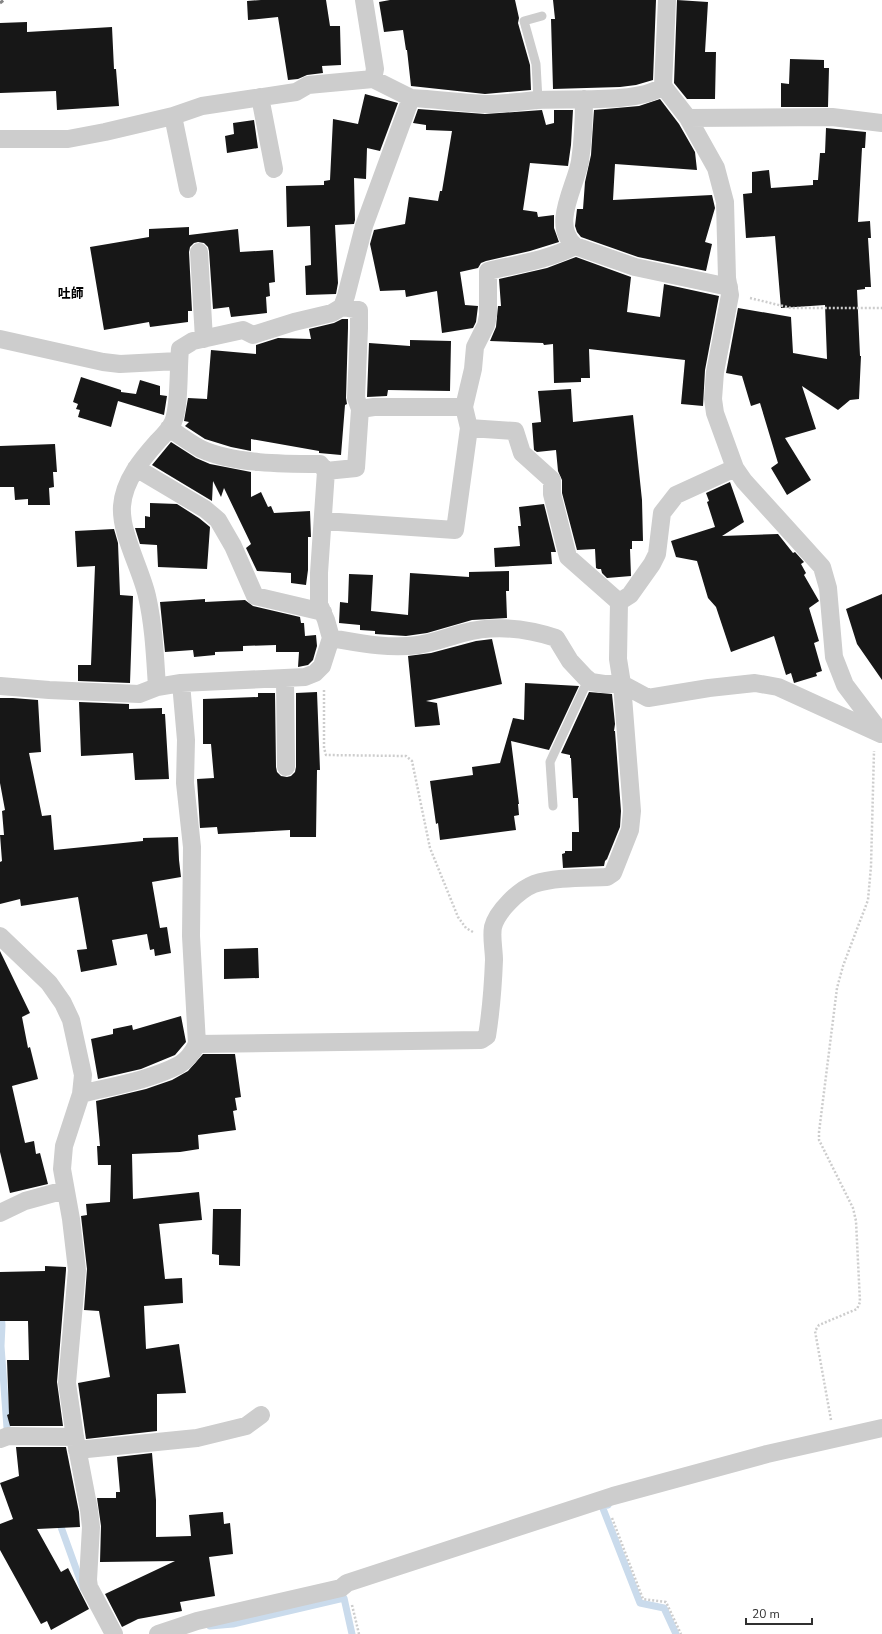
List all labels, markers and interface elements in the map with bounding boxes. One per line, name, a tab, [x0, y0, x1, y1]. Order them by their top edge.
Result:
district label: 吐師	[58, 285, 84, 303]
scale bar	[746, 1600, 812, 1626]
text: 20 m	[752, 1606, 780, 1622]

